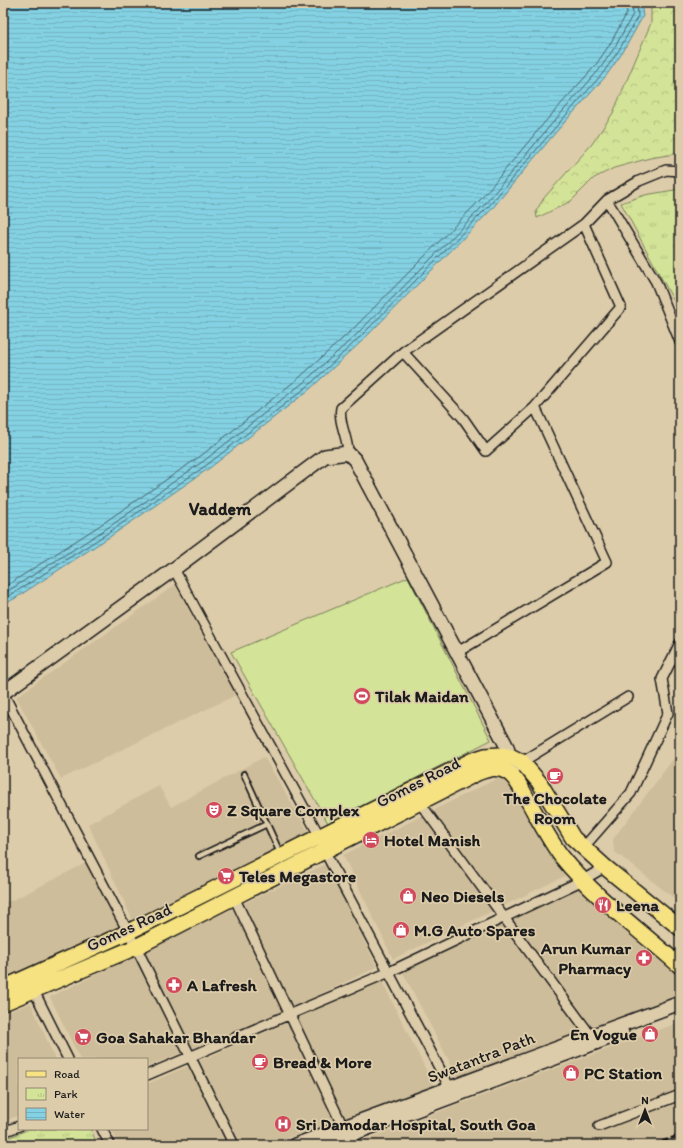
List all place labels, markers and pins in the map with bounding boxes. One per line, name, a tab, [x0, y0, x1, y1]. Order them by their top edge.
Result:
sports icon: Tilak Maidan	[352, 686, 372, 706]
place label: Tilak Maidan	[374, 686, 469, 706]
cafe icon: The Chocolate Room	[545, 766, 565, 786]
place label: The Chocolate Room	[502, 788, 607, 828]
theatre icon: Z Square Complex	[204, 800, 224, 820]
place label: Z Square Complex	[227, 800, 360, 821]
hotel icon: Hotel Manish	[361, 830, 381, 850]
place label: Hotel Manish	[384, 830, 481, 850]
supermarket icon: Teles Megastore	[216, 866, 236, 886]
place label: Teles Megastore	[238, 866, 356, 887]
shop icon: Neo Diesels	[398, 886, 418, 906]
place label: Neo Diesels	[421, 886, 505, 906]
restaurant icon: Leena	[593, 895, 613, 915]
place label: Leena	[616, 895, 659, 915]
shop icon: M.G Auto Spares	[391, 920, 411, 940]
place label: M.G Auto Spares	[414, 920, 536, 941]
place label: Arun Kumar Pharmacy	[540, 938, 632, 979]
pharmacy icon: Arun Kumar Pharmacy	[634, 948, 654, 968]
pharmacy icon: A Lafresh	[164, 975, 184, 995]
place label: A Lafresh	[186, 975, 258, 995]
place label: En Vogue	[570, 1024, 637, 1045]
shop icon: En Vogue	[640, 1024, 660, 1044]
supermarket icon: Goa Sahakar Bhandar	[73, 1027, 93, 1047]
place label: Goa Sahakar Bhandar	[96, 1027, 256, 1047]
cafe icon: Bread & More	[250, 1052, 270, 1072]
place label: Bread & More	[273, 1052, 372, 1072]
shop icon: PC Station	[561, 1063, 581, 1083]
place label: PC Station	[584, 1063, 663, 1083]
hospital icon: Sri Damodar Hospital, South Goa	[273, 1114, 293, 1134]
place label: Sri Damodar Hospital, South Goa	[296, 1114, 536, 1135]

